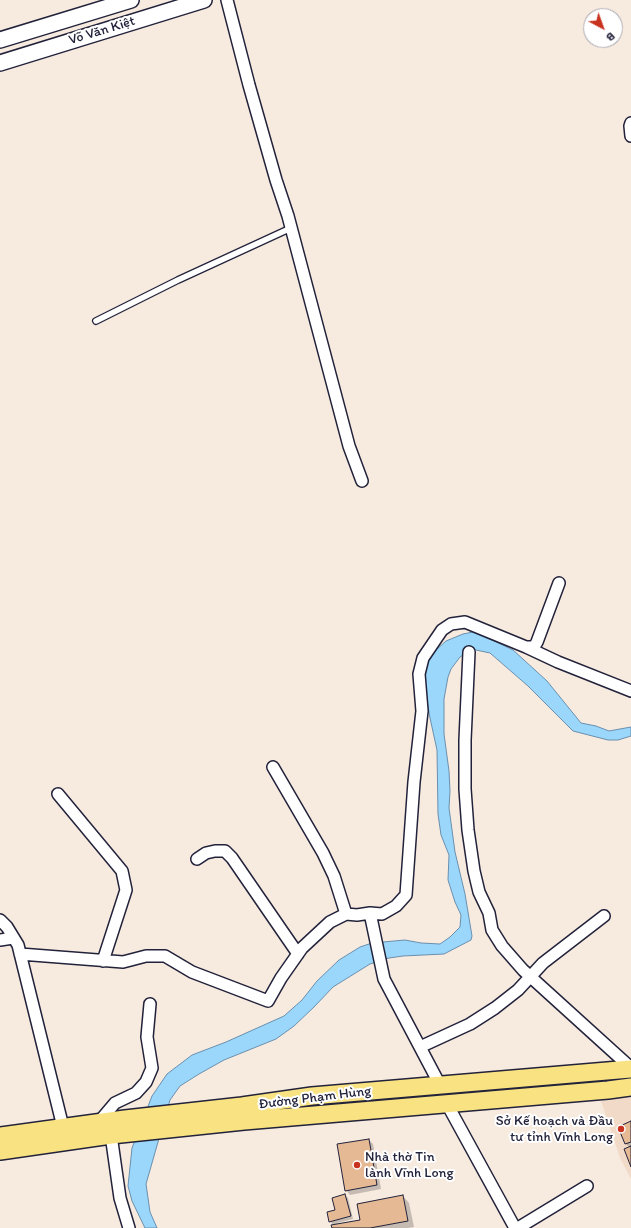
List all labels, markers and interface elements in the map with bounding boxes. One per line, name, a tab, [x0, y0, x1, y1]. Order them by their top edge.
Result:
north arrow	[583, 8, 623, 48]
street label: Võ Văn Kiệt	[67, 13, 137, 49]
text: B	[604, 29, 617, 44]
street label: Đường Phạm Hùng	[258, 1083, 372, 1113]
place label: Sở Kế hoạch và Đầu tư tỉnh Vĩnh Long	[496, 1113, 613, 1146]
marker: Sở Kế hoạch và Đầu tư tỉnh Vĩnh Long	[616, 1124, 626, 1134]
place label: Nhà thờ Tin lành Vĩnh Long	[365, 1149, 454, 1182]
marker: Nhà thờ Tin lành Vĩnh Long	[352, 1160, 362, 1170]

